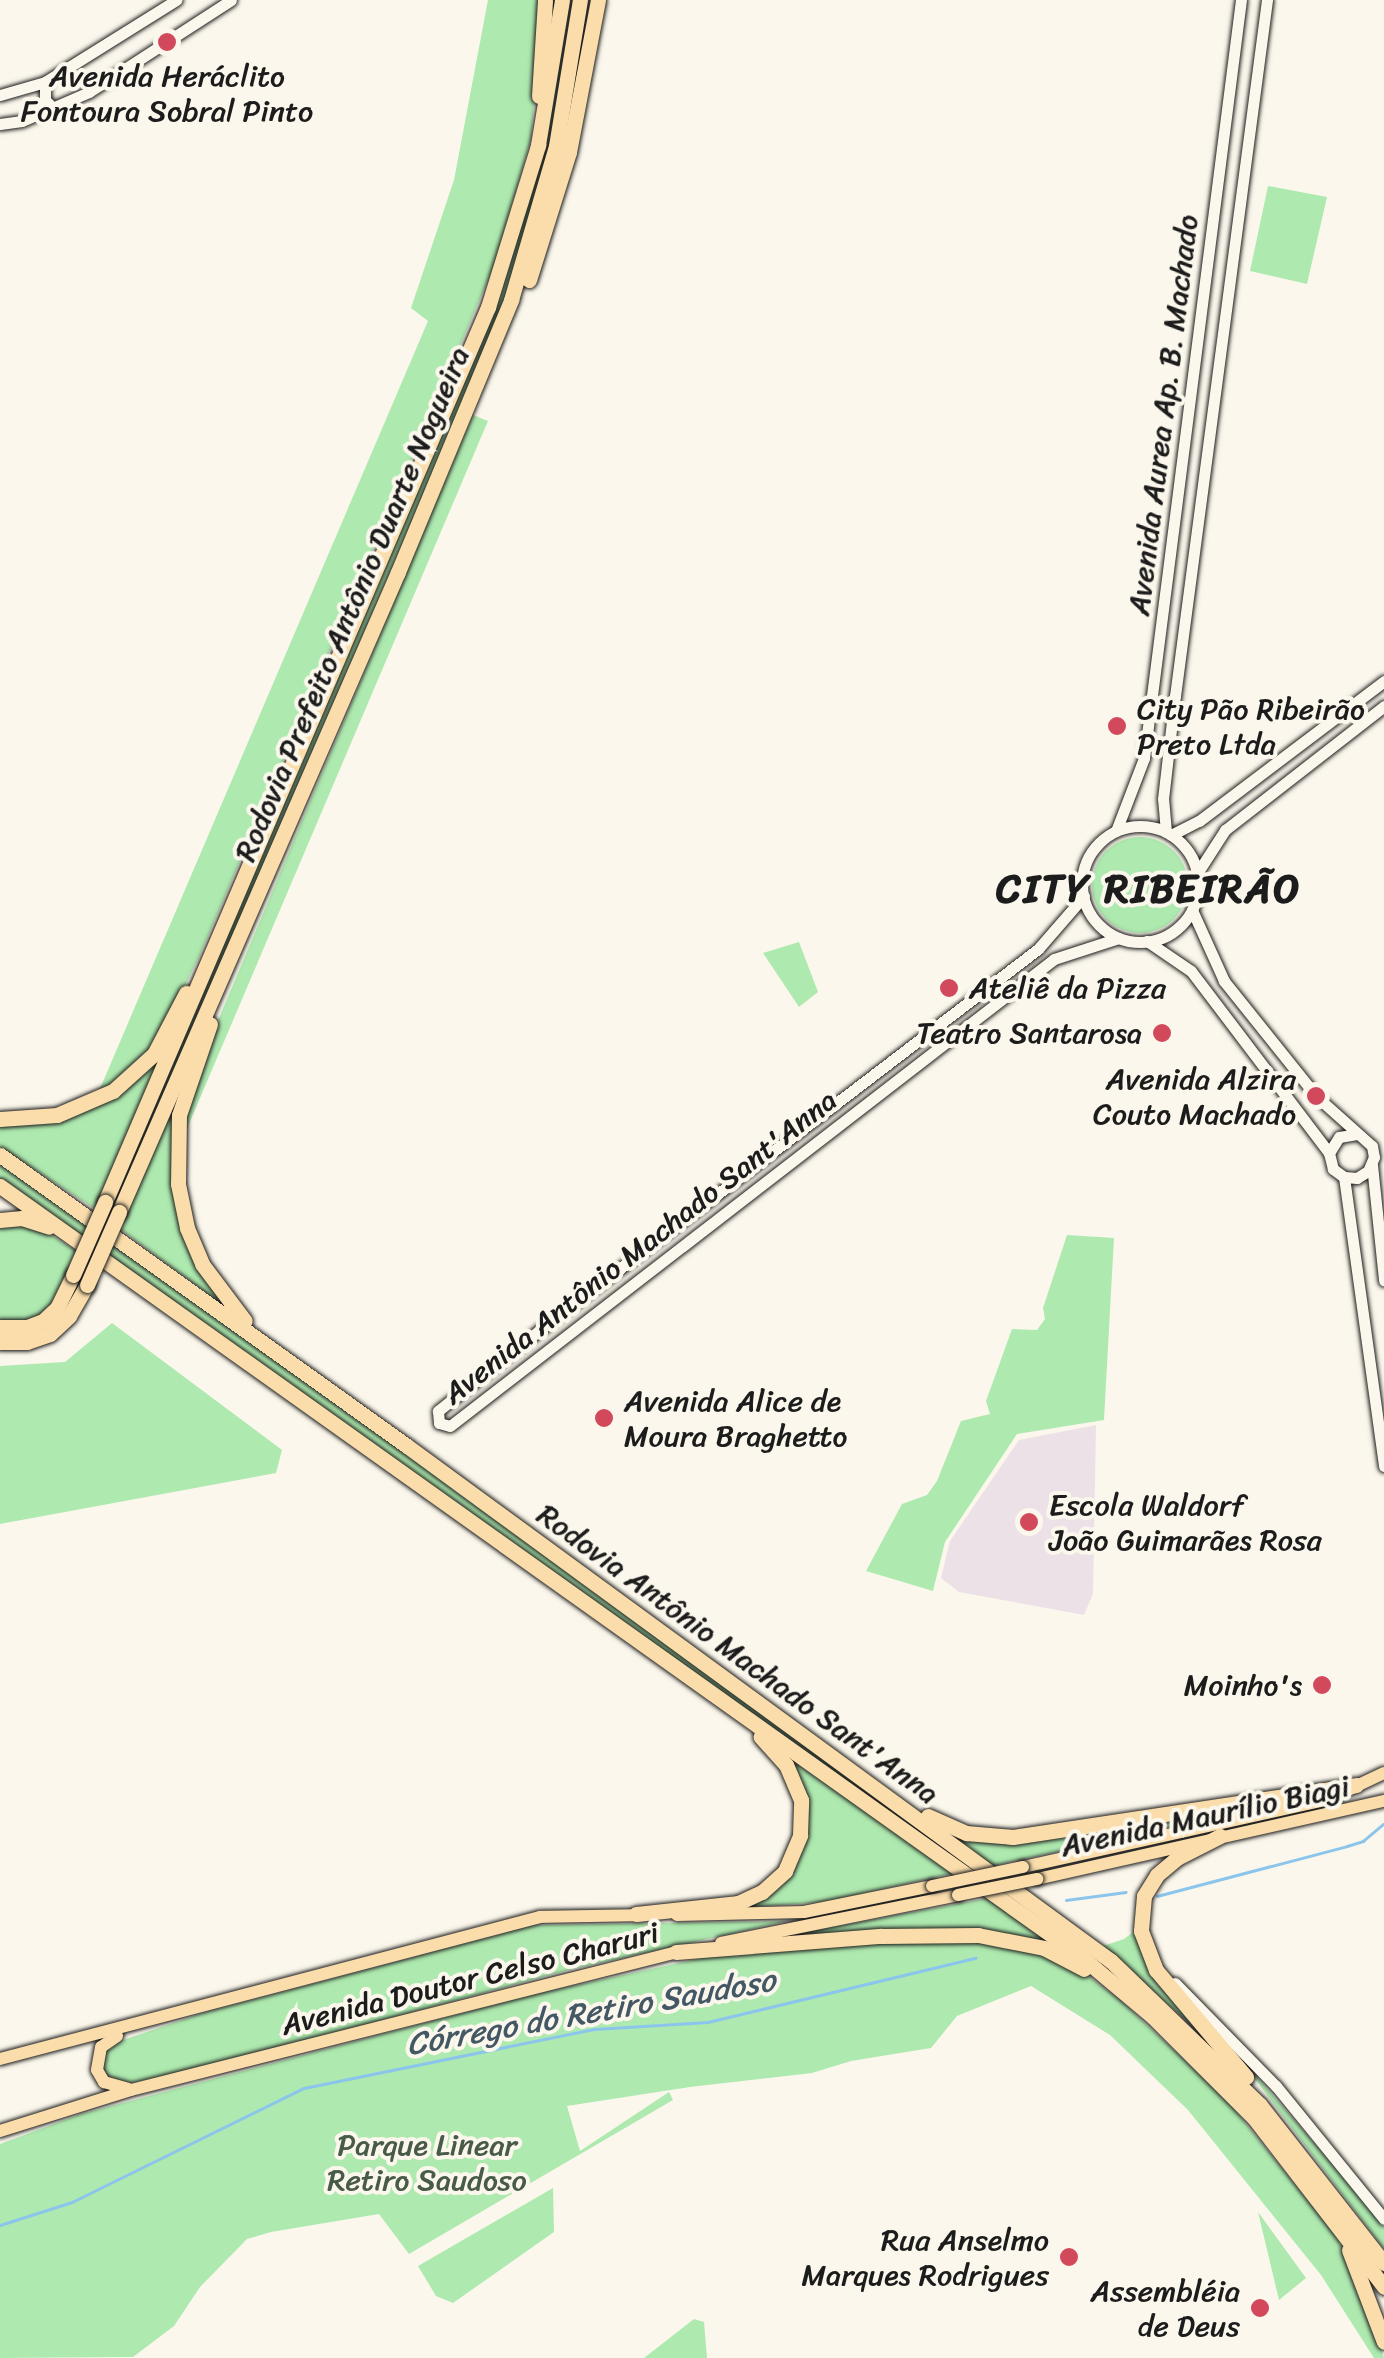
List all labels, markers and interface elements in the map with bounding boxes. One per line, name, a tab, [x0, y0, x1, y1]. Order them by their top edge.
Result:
marker: Avenida Heráclito Fontoura Sobral Pinto	[156, 31, 178, 53]
place label: Avenida Heráclito Fontoura Sobral Pinto	[21, 58, 313, 128]
street label: Avenida Aurea Ap. B. Machado	[1121, 213, 1205, 617]
street label: Rodovia Prefeito Antônio Duarte Nogueira	[227, 342, 477, 866]
place label: City Pão Ribeirão Preto Ltda	[1137, 691, 1366, 762]
marker: City Pão Ribeirão Preto Ltda	[1106, 715, 1128, 737]
district label: CITY RIBEIRÃO	[997, 865, 1301, 913]
place label: Ateliê da Pizza	[969, 970, 1166, 1006]
marker: Ateliê da Pizza	[938, 977, 960, 999]
place label: Teatro Santarosa	[915, 1015, 1142, 1051]
marker: Teatro Santarosa	[1151, 1022, 1173, 1044]
place label: Avenida Alzira Couto Machado	[1094, 1061, 1296, 1132]
street label: Avenida Antônio Machado Sant'Anna	[436, 1082, 844, 1412]
marker: Avenida Alzira Couto Machado	[1305, 1085, 1327, 1107]
place label: Avenida Alice de Moura Braghetto	[624, 1383, 847, 1454]
marker: Avenida Alice de Moura Braghetto	[593, 1407, 615, 1429]
place label: Escola Waldorf João Guimarães Rosa	[1049, 1487, 1323, 1558]
street label: Rodovia Antônio Machado Sant'Anna	[531, 1496, 945, 1812]
marker: Escola Waldorf João Guimarães Rosa	[1018, 1511, 1040, 1533]
place label: Moinho's	[1184, 1667, 1302, 1703]
marker: Moinho's	[1311, 1674, 1333, 1696]
street label: Avenida Maurílio Biagi	[1057, 1768, 1353, 1864]
street label: Avenida Doutor Celso Charuri	[278, 1915, 662, 2043]
water label: Córrego do Retiro Saudoso	[403, 1962, 779, 2064]
park label: Parque Linear Retiro Saudoso	[327, 2127, 527, 2198]
place label: Rua Anselmo Marques Rodrigues	[802, 2222, 1049, 2292]
marker: Rua Anselmo Marques Rodrigues	[1058, 2246, 1080, 2268]
place label: Assembléia de Deus	[1090, 2273, 1240, 2344]
marker: Assembléia de Deus	[1249, 2297, 1271, 2319]

